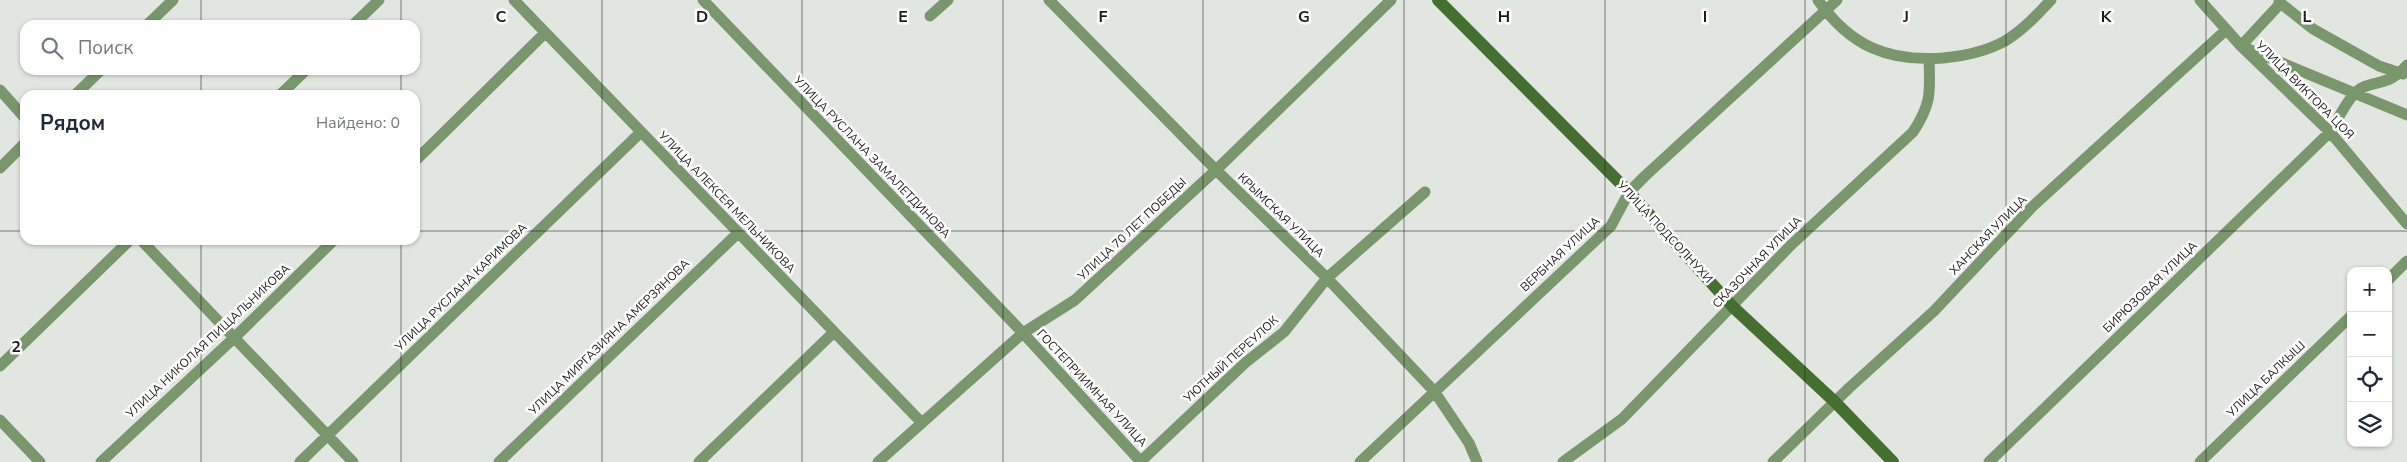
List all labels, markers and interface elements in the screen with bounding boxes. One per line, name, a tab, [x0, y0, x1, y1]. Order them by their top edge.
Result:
text: C	[496, 6, 507, 28]
text: D	[696, 6, 708, 28]
text: E	[898, 6, 908, 28]
text: F	[1099, 6, 1108, 28]
text: G	[1298, 6, 1310, 28]
text: H	[1498, 6, 1510, 28]
text: I	[1703, 6, 1707, 28]
text: J	[1902, 6, 1909, 28]
text: K	[2101, 6, 2113, 28]
text: L	[2303, 6, 2312, 28]
search box	[20, 20, 420, 75]
icon: search	[38, 34, 66, 62]
text: Поиск	[78, 35, 133, 61]
street label: УЛИЦА ВИКТОРА ЦОЯ	[2252, 37, 2358, 143]
street label: УЛИЦА РУСЛАНА ЗАМАЛЕТДИНОВА	[789, 72, 954, 242]
text: Рядом	[40, 109, 105, 137]
text: Найдено: 0	[316, 112, 400, 134]
street label: УЛИЦА АЛЕКСЕЯ МЕЛЬНИКОВА	[654, 127, 799, 276]
street label: КРЫМСКАЯ УЛИЦА	[1234, 169, 1328, 261]
street label: УЛИЦА 70 ЛЕТ ПОБЕДЫ	[1073, 174, 1190, 284]
street label: УЛИЦА ПОДСОЛНУХИ	[1613, 177, 1716, 286]
street label: ХАНСКАЯ УЛИЦА	[1946, 192, 2030, 278]
street label: СКАЗОЧНАЯ УЛИЦА	[1709, 212, 1805, 311]
street label: ВЕРБНАЯ УЛИЦА	[1517, 213, 1603, 295]
street label: УЛИЦА РУСЛАНА КАРИМОВА	[391, 219, 531, 355]
street label: БИРЮЗОВАЯ УЛИЦА	[2099, 238, 2201, 336]
street label: УЛИЦА МИРГАЗИЯНА АМЕРЗЯНОВА	[524, 255, 693, 419]
street label: УЛИЦА НИКОЛАЯ ПИЩАЛЬНИКОВА	[122, 260, 294, 422]
map controls	[2347, 267, 2392, 447]
button: +	[2347, 267, 2392, 312]
street label: УЮТНЫЙ ПЕРЕУЛОК	[1180, 312, 1282, 406]
button: −	[2347, 312, 2392, 357]
street label: ГОСТЕПРИИМНАЯ УЛИЦА	[1033, 326, 1151, 450]
text: 2	[11, 336, 21, 358]
street label: УЛИЦА БАЛКЫШ	[2223, 337, 2309, 421]
button: locate	[2347, 357, 2392, 402]
button: layers	[2347, 402, 2392, 447]

